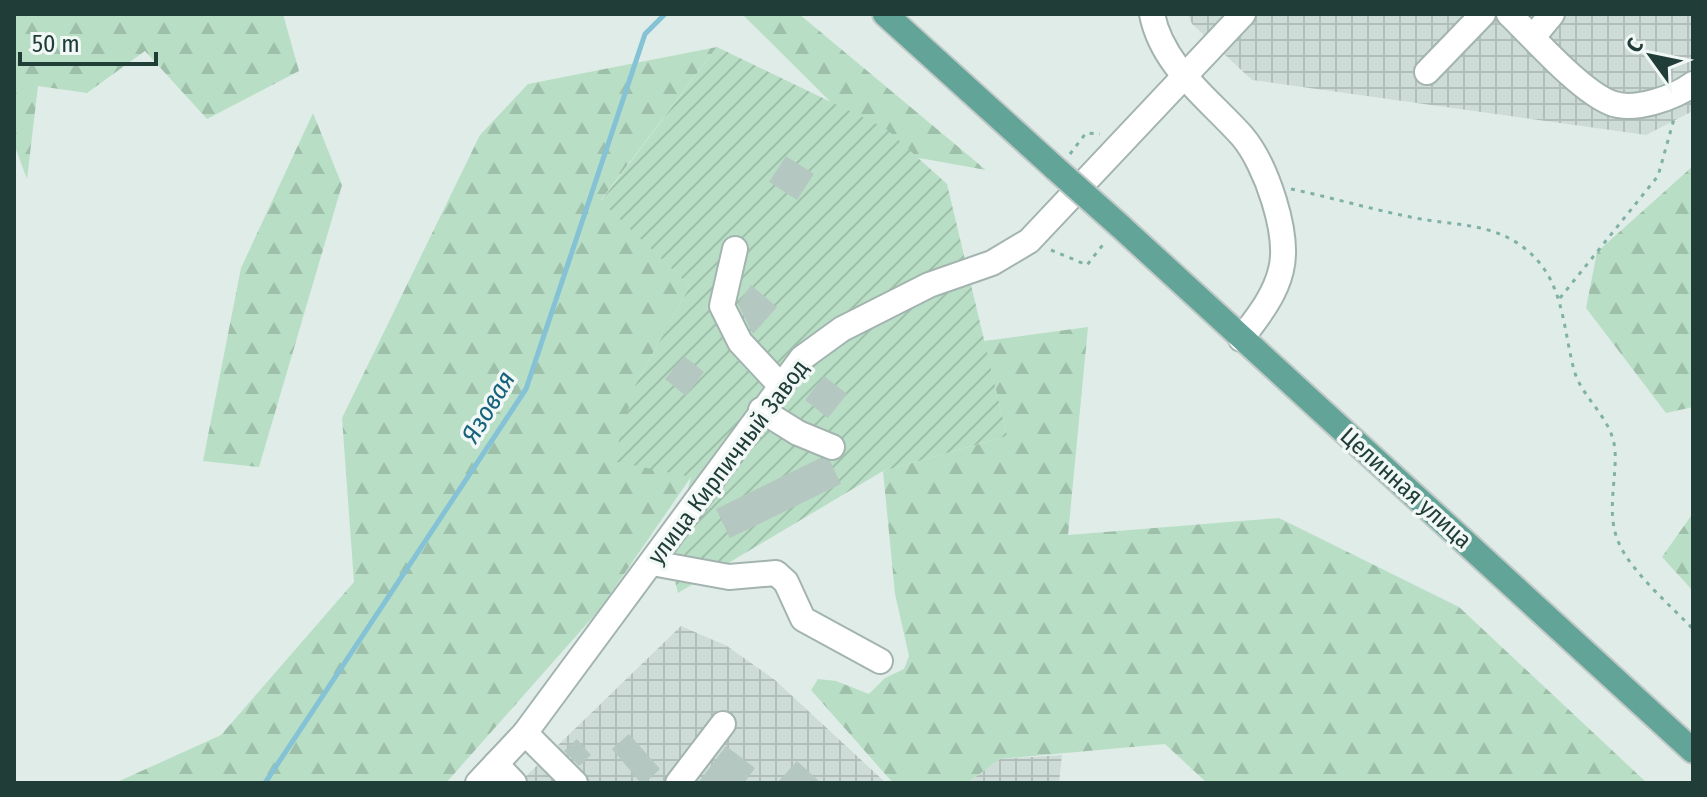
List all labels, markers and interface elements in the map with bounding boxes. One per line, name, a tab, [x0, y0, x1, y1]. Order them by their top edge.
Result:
scale bar	[20, 16, 156, 66]
north arrow	[1611, 16, 1691, 96]
text: 50 m	[32, 30, 80, 58]
text: С	[1620, 33, 1649, 58]
street label: улица Кирпичный Завод	[642, 354, 814, 570]
water label: Язовая	[454, 366, 522, 450]
street label: Целинная улица	[1335, 422, 1477, 554]

